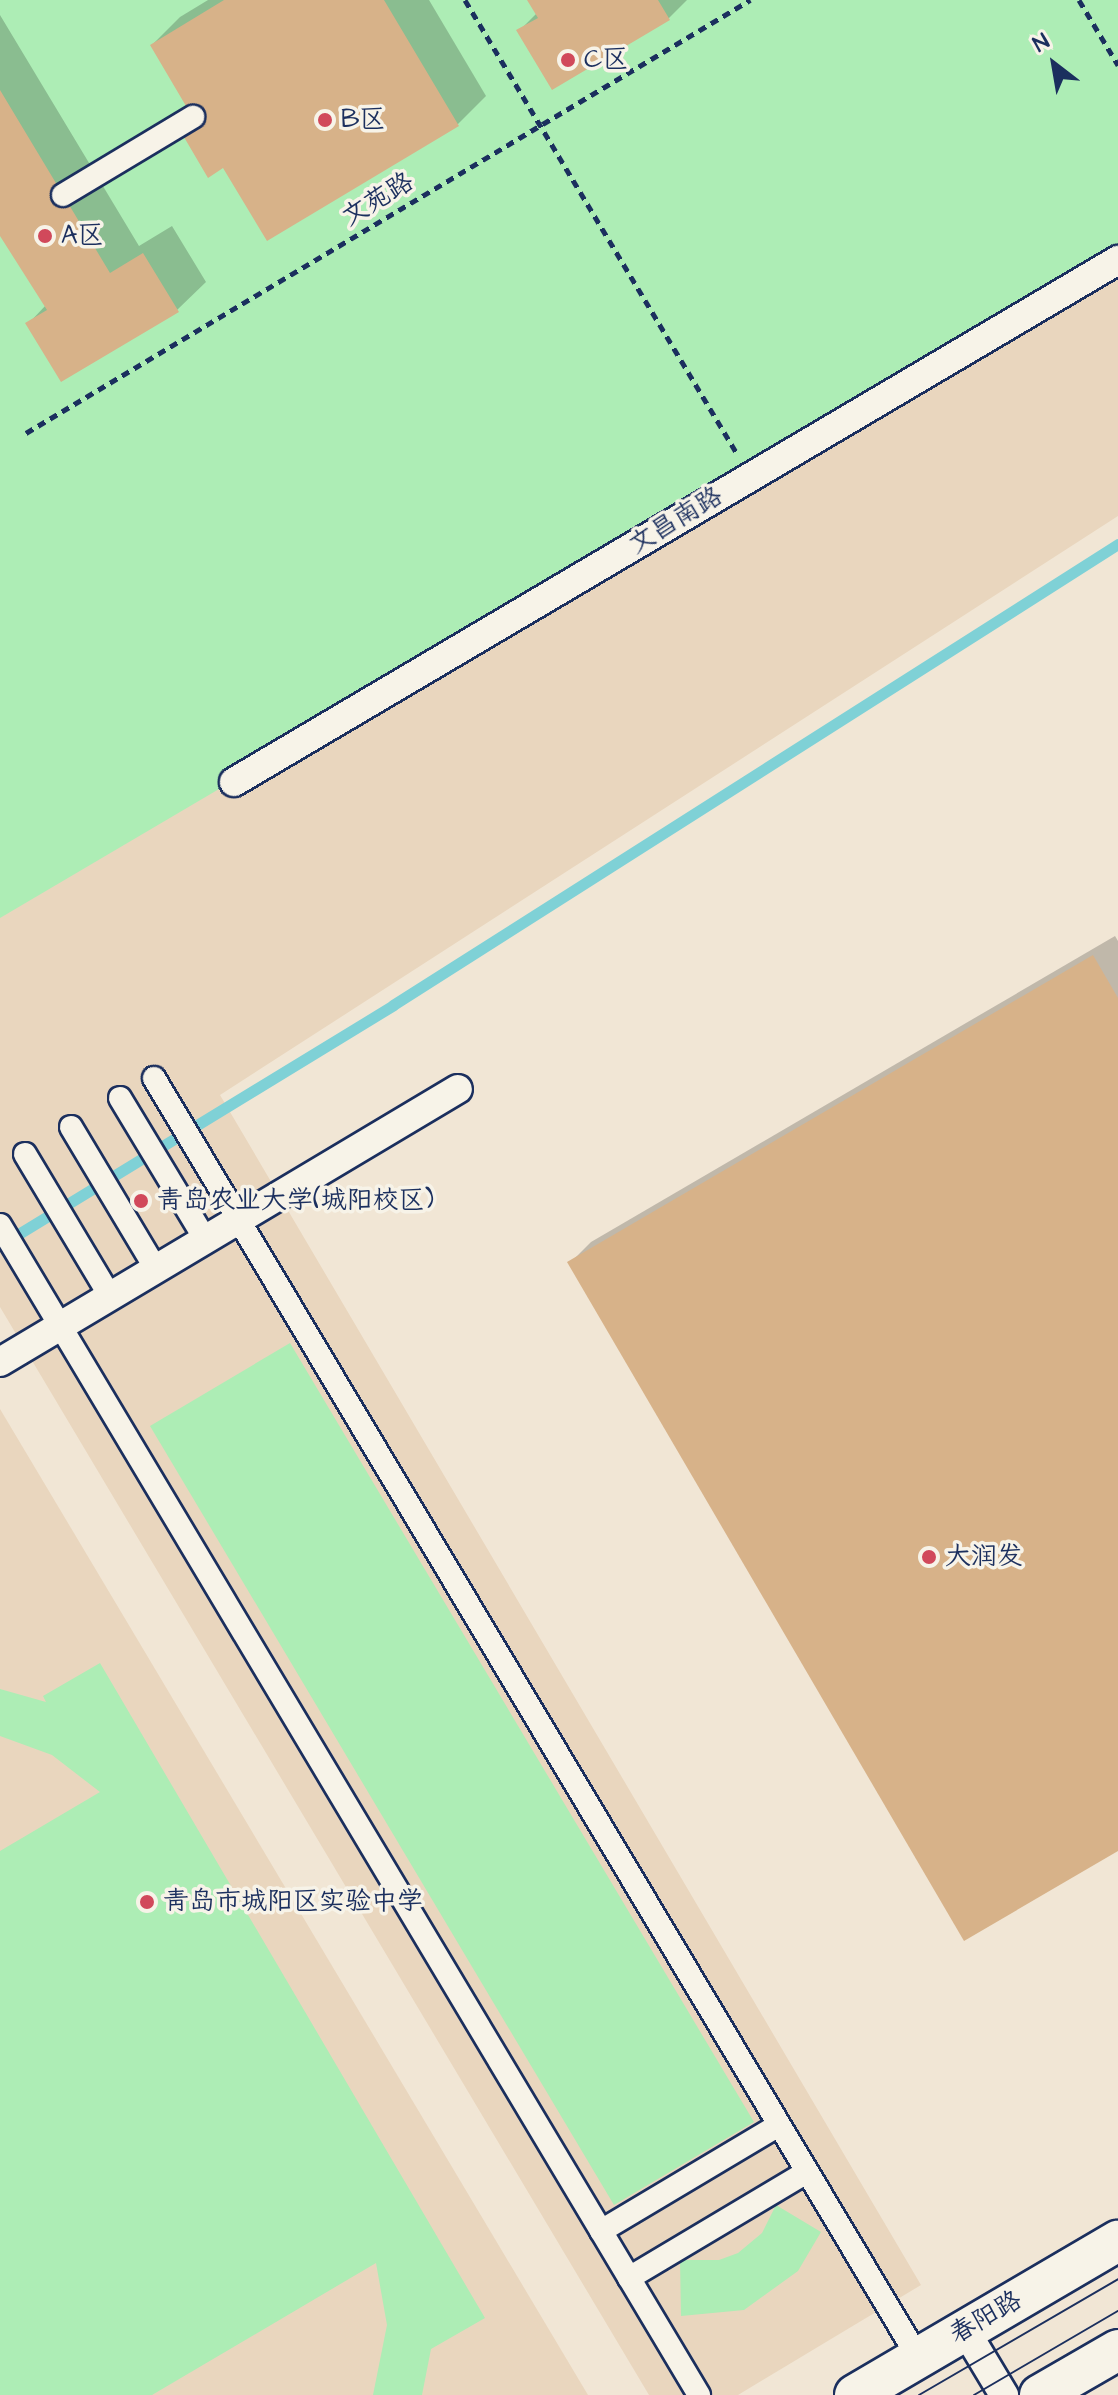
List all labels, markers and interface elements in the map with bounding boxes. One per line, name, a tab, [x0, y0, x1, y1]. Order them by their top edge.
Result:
north arrow	[1014, 24, 1094, 104]
text: N	[1027, 26, 1055, 60]
place label: C区	[584, 44, 628, 76]
marker: C区	[559, 51, 577, 69]
place label: B区	[341, 104, 385, 136]
marker: B区	[316, 111, 334, 129]
street label: 文苑路	[337, 167, 419, 233]
place label: A区	[61, 220, 104, 252]
marker: A区	[36, 227, 54, 245]
street label: 文昌南路	[623, 481, 729, 561]
place label: 青岛农业大学(城阳校区)	[157, 1185, 434, 1217]
marker: 青岛农业大学(城阳校区)	[132, 1192, 150, 1210]
place label: 大润发	[945, 1541, 1023, 1573]
marker: 大润发	[920, 1548, 938, 1566]
place label: 青岛市城阳区实验中学	[163, 1886, 423, 1918]
marker: 青岛市城阳区实验中学	[138, 1893, 156, 1911]
street label: 春阳路	[944, 2285, 1028, 2351]

